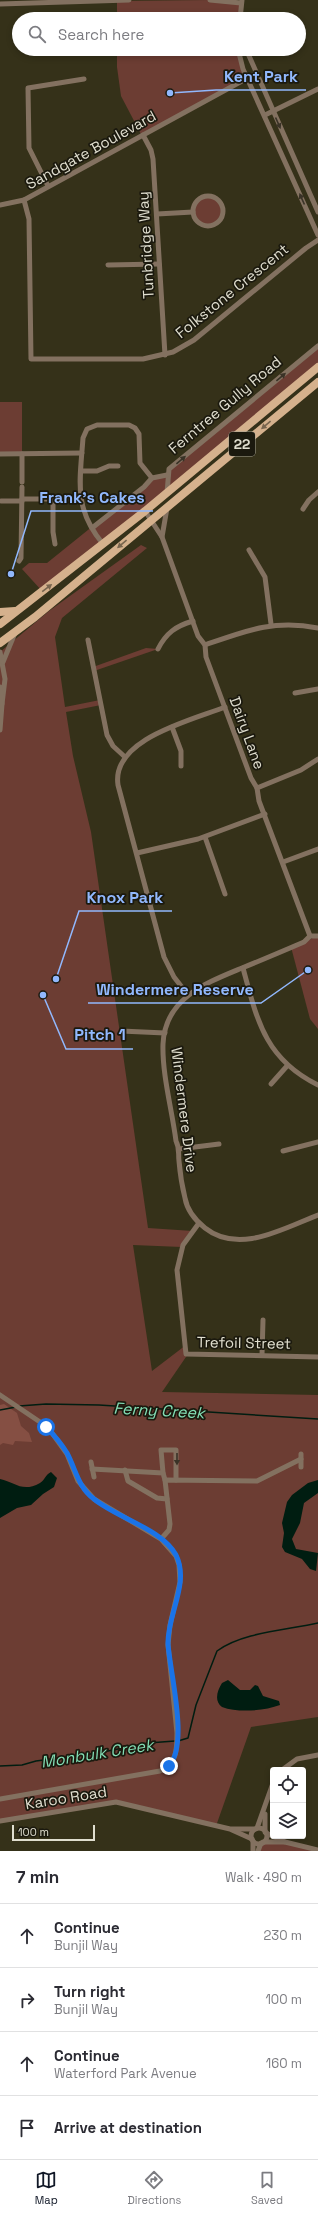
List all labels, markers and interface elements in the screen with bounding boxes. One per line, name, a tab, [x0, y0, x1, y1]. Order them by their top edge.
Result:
search box	[12, 12, 306, 56]
icon: search	[26, 23, 48, 45]
text: Search here	[58, 25, 144, 44]
callout: Kent Park	[216, 62, 306, 90]
text: Kent Park	[224, 66, 298, 87]
street label: Sandgate Boulevard	[22, 106, 159, 193]
one-way arrow	[275, 118, 281, 129]
street label: Tunbridge Way	[133, 191, 158, 299]
one-way arrow	[299, 193, 305, 205]
street label: Folkstone Crescent	[171, 239, 292, 342]
street label: Ferntree Gully Road	[164, 352, 285, 457]
one-way arrow	[276, 372, 287, 381]
one-way arrow	[261, 420, 272, 429]
road number: 22	[229, 432, 255, 456]
one-way arrow	[175, 455, 186, 464]
callout: Frank's Cakes	[31, 483, 153, 511]
text: Frank's Cakes	[39, 487, 145, 508]
one-way arrow	[116, 540, 127, 549]
one-way arrow	[41, 583, 52, 592]
street label: Dairy Lane	[226, 694, 269, 772]
callout: Knox Park	[79, 883, 172, 911]
text: Knox Park	[87, 887, 163, 908]
callout: Windermere Reserve	[88, 975, 261, 1003]
text: Windermere Reserve	[96, 979, 254, 1000]
callout: Pitch 1	[66, 1021, 133, 1049]
text: Pitch 1	[74, 1024, 126, 1045]
street label: Windermere Drive	[167, 1046, 202, 1174]
street label: Trefoil Street	[197, 1332, 291, 1353]
water label: Ferny Creek	[113, 1398, 207, 1423]
route start	[37, 1418, 55, 1436]
one-way arrow	[174, 1452, 180, 1465]
water label: Monbulk Creek	[39, 1734, 157, 1773]
route end	[160, 1757, 178, 1775]
map controls	[270, 1767, 306, 1839]
button: locate	[270, 1767, 306, 1803]
street label: Karoo Road	[24, 1782, 108, 1813]
button: layers	[270, 1803, 306, 1839]
scale bar	[12, 1823, 95, 1842]
text: 100 m	[18, 1825, 49, 1839]
text: 7 min	[16, 1866, 59, 1888]
text: Walk · 490 m	[225, 1869, 302, 1886]
text: Continue	[54, 1918, 120, 1937]
icon: ahead	[16, 1925, 38, 1947]
text: 230 m	[264, 1927, 302, 1944]
text: Bunjil Way	[54, 1937, 118, 1954]
text: Turn right	[54, 1982, 125, 2001]
icon: right	[16, 1989, 38, 2011]
text: 100 m	[265, 1991, 302, 2008]
text: Bunjil Way	[54, 2001, 118, 2018]
text: Continue	[54, 2046, 120, 2065]
icon: ahead	[16, 2053, 38, 2075]
text: 160 m	[266, 2055, 302, 2072]
text: Waterford Park Avenue	[54, 2065, 197, 2082]
icon: arrive	[16, 2117, 38, 2139]
text: Arrive at destination	[54, 2118, 202, 2137]
tab: Map	[35, 2169, 58, 2207]
tab: Directions	[127, 2169, 181, 2207]
tab: Saved	[251, 2169, 283, 2207]

